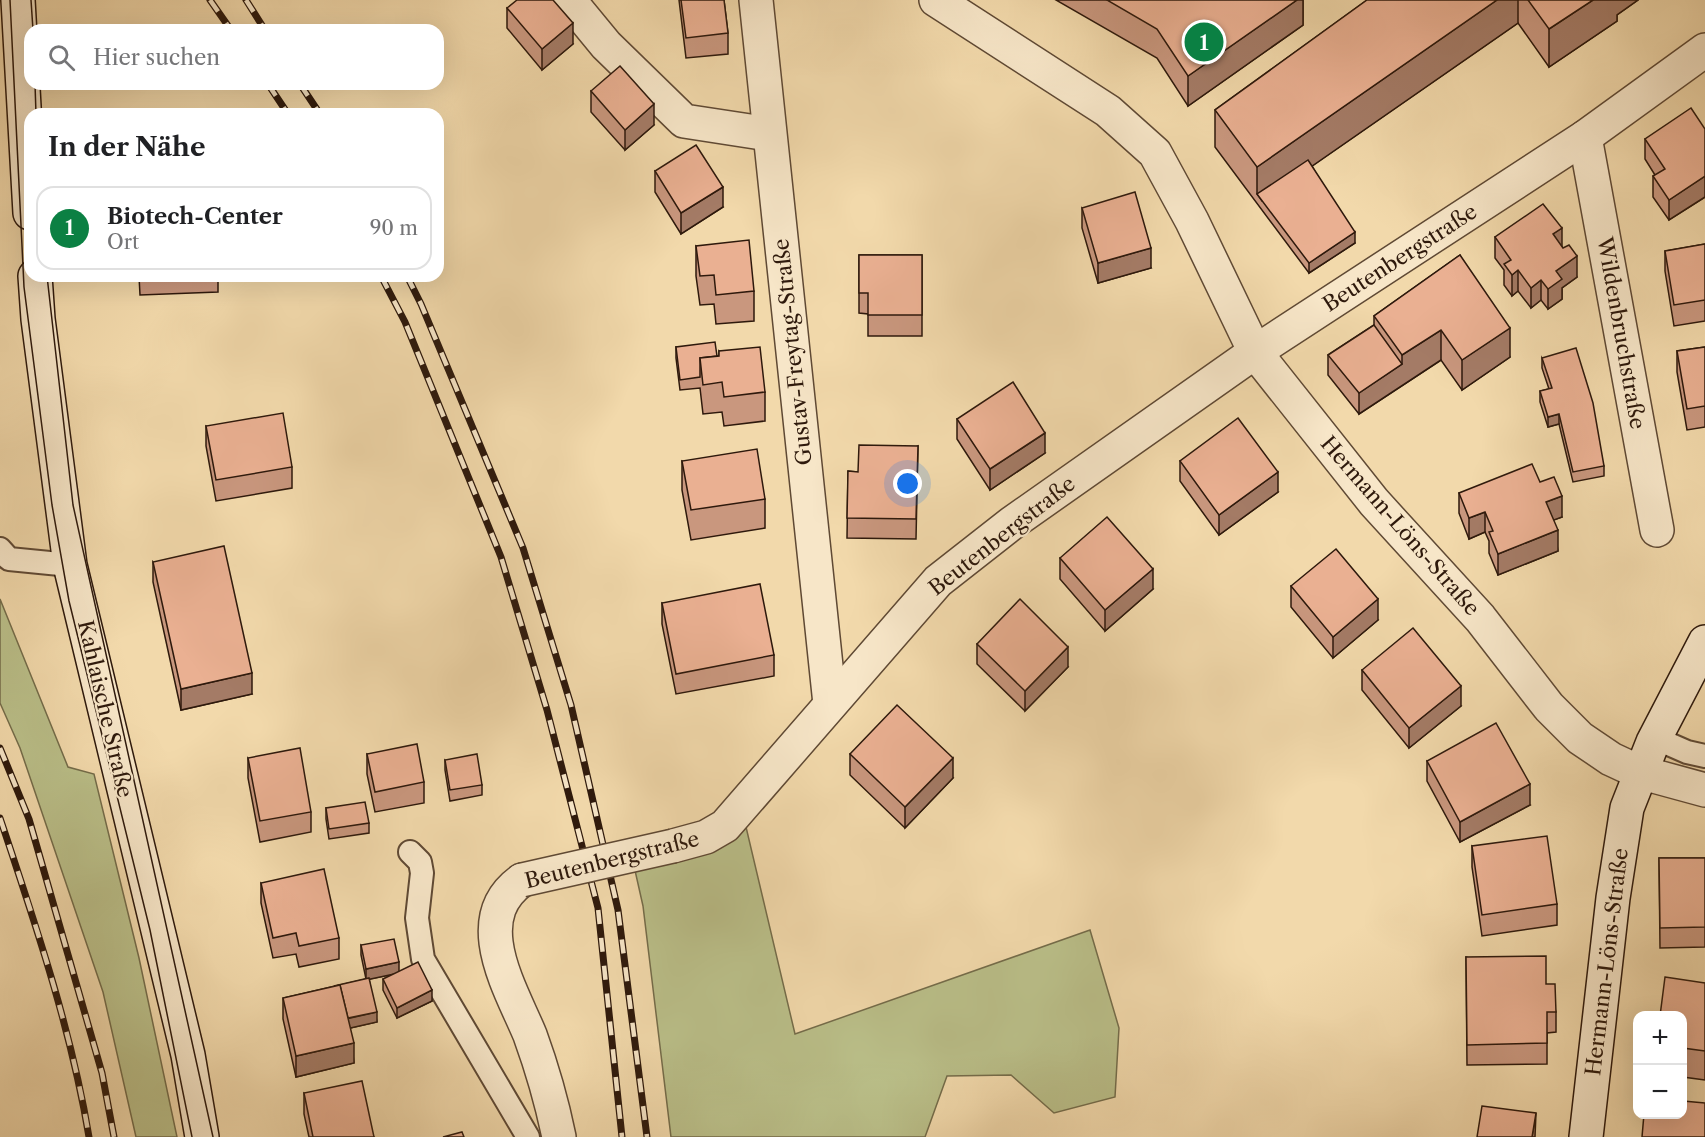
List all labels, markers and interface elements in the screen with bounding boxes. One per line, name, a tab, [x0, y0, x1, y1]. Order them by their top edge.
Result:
pin: 1	[1184, 20, 1224, 64]
search box	[24, 24, 444, 90]
icon: search	[45, 41, 78, 74]
text: Hier suchen	[93, 44, 220, 71]
text: In der Nähe	[48, 131, 205, 163]
street label: Beutenbergstraße	[1318, 198, 1481, 317]
text: Biotech-Center	[107, 203, 283, 230]
text: 1	[65, 216, 74, 240]
text: 90 m	[370, 216, 418, 240]
text: Ort	[107, 230, 139, 254]
street label: Wildenbruchstraße	[1592, 234, 1651, 431]
street label: Gustav-Freytag-Straße	[768, 238, 817, 467]
street label: Hermann-Löns-Straße	[1316, 431, 1485, 620]
your location	[893, 469, 922, 498]
street label: Beutenbergstraße	[924, 471, 1080, 600]
street label: Kahlaische Straße	[73, 618, 138, 800]
street label: Beutenbergstraße	[522, 826, 702, 893]
street label: Hermann-Löns-Straße	[1580, 847, 1633, 1077]
map controls	[1633, 1011, 1687, 1119]
button: +	[1633, 1011, 1687, 1065]
button: −	[1633, 1065, 1687, 1119]

